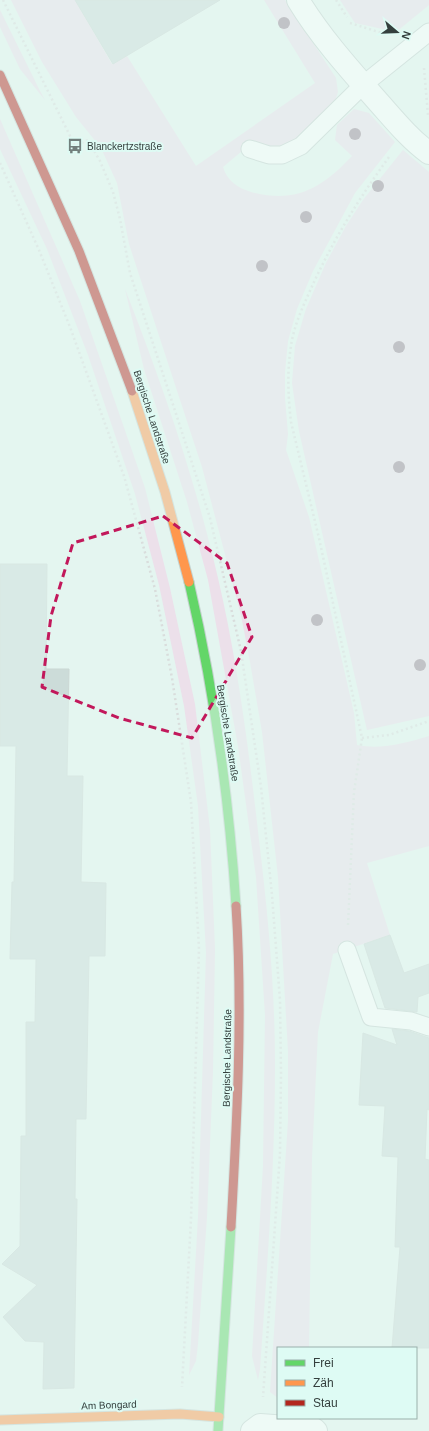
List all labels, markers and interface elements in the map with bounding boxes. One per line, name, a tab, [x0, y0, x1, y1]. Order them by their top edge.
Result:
north arrow	[377, 12, 417, 52]
text: N	[399, 30, 413, 41]
bus stop icon: Blanckertzstraße	[66, 137, 84, 155]
place label: Blanckertzstraße	[87, 141, 162, 152]
street label: Bergische Landstraße	[132, 369, 172, 466]
street label: Bergische Landstraße	[215, 684, 241, 783]
street label: Bergische Landstraße	[221, 1009, 233, 1107]
legend	[277, 1347, 417, 1419]
text: Frei	[313, 1356, 334, 1370]
text: Zäh	[313, 1376, 334, 1390]
text: Stau	[313, 1396, 338, 1410]
street label: Am Bongard	[81, 1399, 137, 1411]

